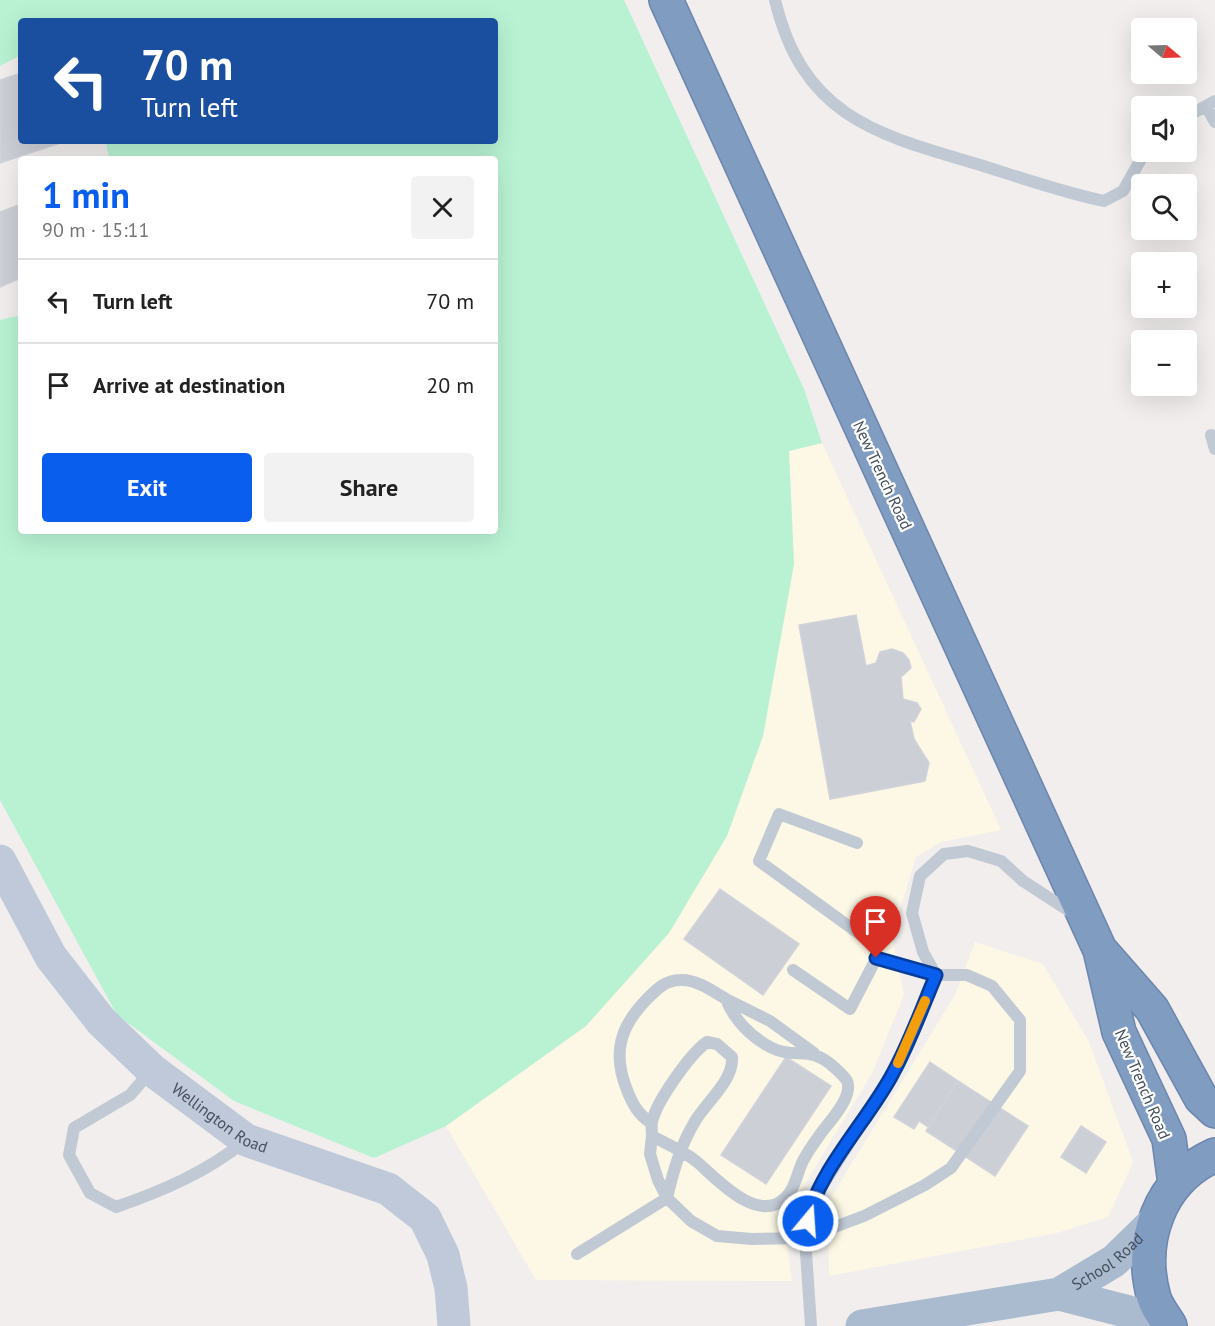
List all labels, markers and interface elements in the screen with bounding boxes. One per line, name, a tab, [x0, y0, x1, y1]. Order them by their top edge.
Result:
north arrow	[1131, 18, 1197, 84]
map controls	[1131, 18, 1197, 396]
text: 70 m	[141, 37, 233, 92]
icon: left	[42, 42, 120, 120]
text: Turn left	[141, 90, 238, 124]
button: sound	[1131, 96, 1197, 162]
text: 1 min	[42, 171, 130, 218]
button: search	[1131, 174, 1197, 240]
button: close	[411, 176, 474, 239]
text: 90 m · 15:11	[42, 217, 149, 243]
button: +	[1131, 252, 1197, 318]
icon: left	[42, 285, 75, 318]
text: Turn left	[93, 287, 173, 315]
text: 70 m	[426, 287, 474, 315]
button: −	[1131, 330, 1197, 396]
icon: arrive	[42, 369, 75, 402]
text: Arrive at destination	[93, 371, 285, 399]
text: 20 m	[426, 371, 474, 399]
street label: New Trench Road	[849, 418, 917, 532]
button: Exit	[42, 453, 252, 522]
button: Share	[264, 453, 474, 522]
pin	[850, 896, 901, 958]
icon: arrive	[859, 905, 892, 938]
street label: New Trench Road	[1111, 1026, 1175, 1142]
street label: Wellington Road	[168, 1078, 270, 1157]
position arrow	[776, 1189, 840, 1253]
street label: School Road	[1068, 1228, 1147, 1294]

